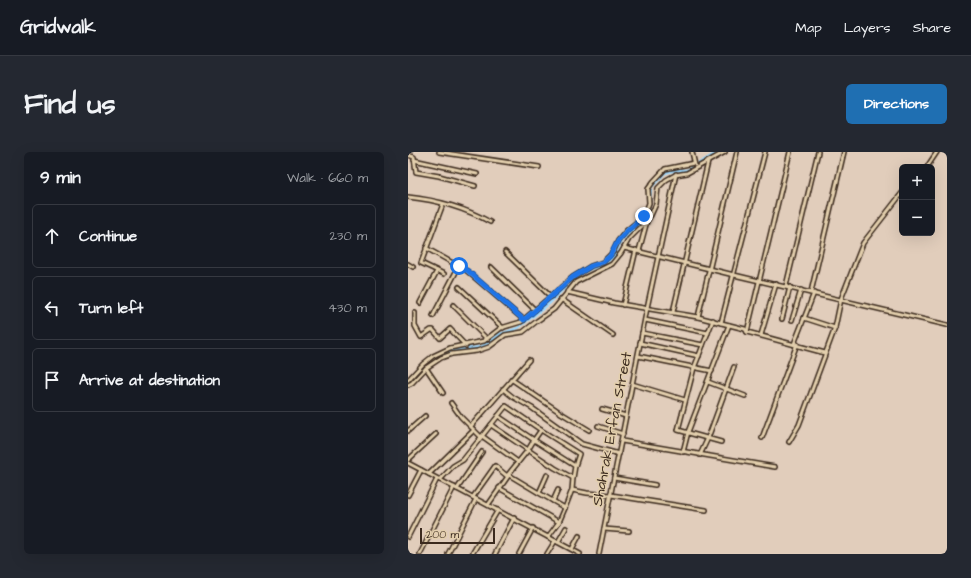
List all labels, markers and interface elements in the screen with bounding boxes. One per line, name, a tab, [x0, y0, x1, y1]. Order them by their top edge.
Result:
text: Gridwalk	[20, 14, 96, 41]
text: Map	[795, 18, 822, 38]
text: Layers	[844, 18, 891, 38]
text: Share	[913, 18, 951, 38]
button: Directions	[846, 84, 947, 124]
text: Find us	[24, 85, 115, 124]
map controls	[899, 164, 935, 236]
button: +	[899, 164, 935, 200]
text: 9 min	[40, 166, 81, 190]
text: Walk · 660 m	[287, 169, 368, 187]
button: −	[899, 200, 935, 236]
route end	[635, 207, 653, 225]
icon: ahead	[41, 225, 63, 247]
text: Continue	[79, 226, 137, 247]
text: 230 m	[329, 227, 367, 245]
route start	[450, 257, 468, 275]
icon: left	[41, 297, 63, 319]
text: Turn left	[79, 298, 143, 319]
text: 430 m	[328, 299, 367, 317]
street label: Shahrak Erfan Street	[587, 350, 637, 508]
icon: arrive	[41, 369, 63, 391]
text: Arrive at destination	[79, 370, 220, 391]
scale bar	[420, 526, 495, 545]
text: 200 m	[426, 527, 459, 542]

